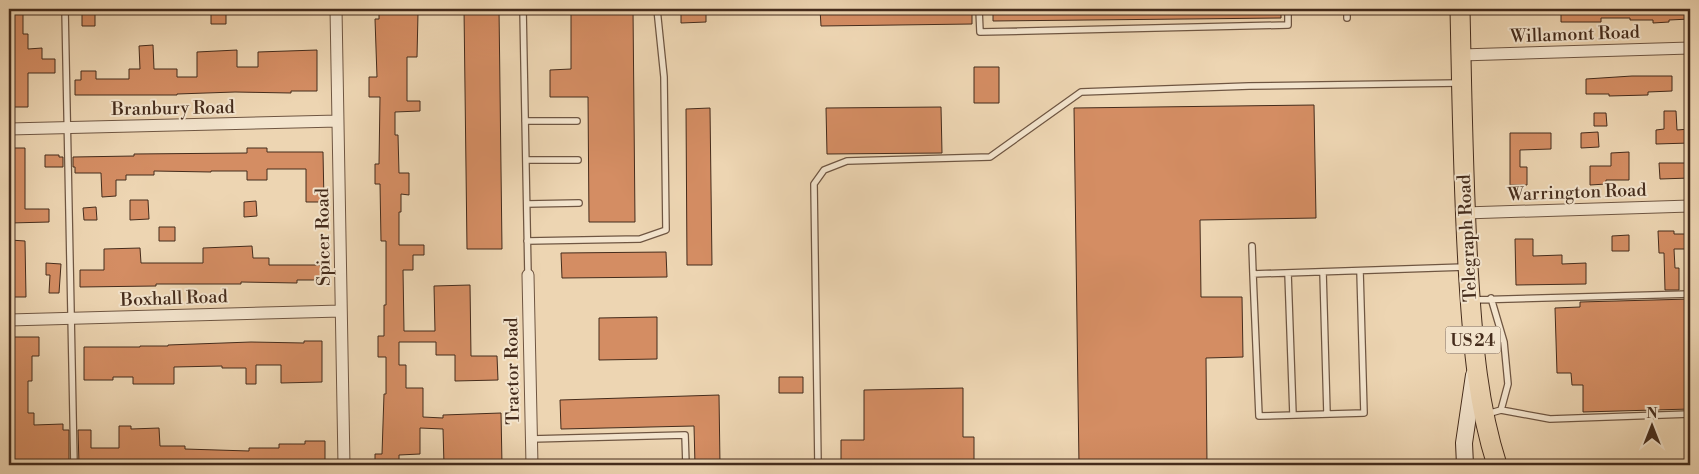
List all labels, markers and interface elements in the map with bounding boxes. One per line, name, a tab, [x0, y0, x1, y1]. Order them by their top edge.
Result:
street label: Willamont Road	[1509, 21, 1641, 48]
street label: Branbury Road	[110, 96, 236, 121]
street label: Telegraph Road	[1453, 173, 1482, 302]
street label: Warrington Road	[1506, 179, 1648, 206]
street label: Spicer Road	[311, 187, 336, 286]
street label: Boxhall Road	[119, 285, 229, 312]
street label: Tractor Road	[500, 316, 525, 425]
road number: US 24	[1446, 326, 1500, 354]
north arrow	[1626, 402, 1676, 452]
text: N	[1646, 405, 1658, 423]

